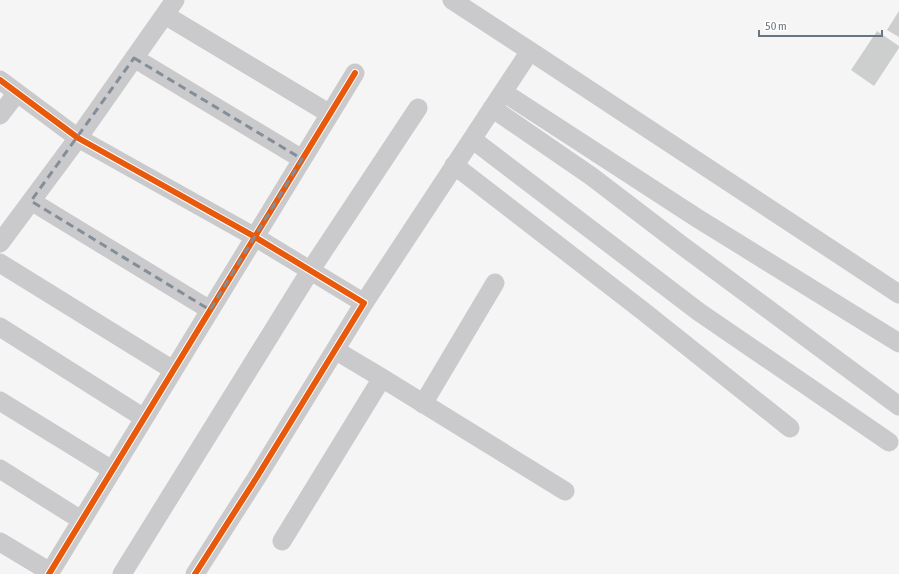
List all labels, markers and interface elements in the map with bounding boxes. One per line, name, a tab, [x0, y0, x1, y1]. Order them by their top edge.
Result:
scale bar	[759, 12, 882, 38]
text: 50 m	[765, 19, 787, 33]

